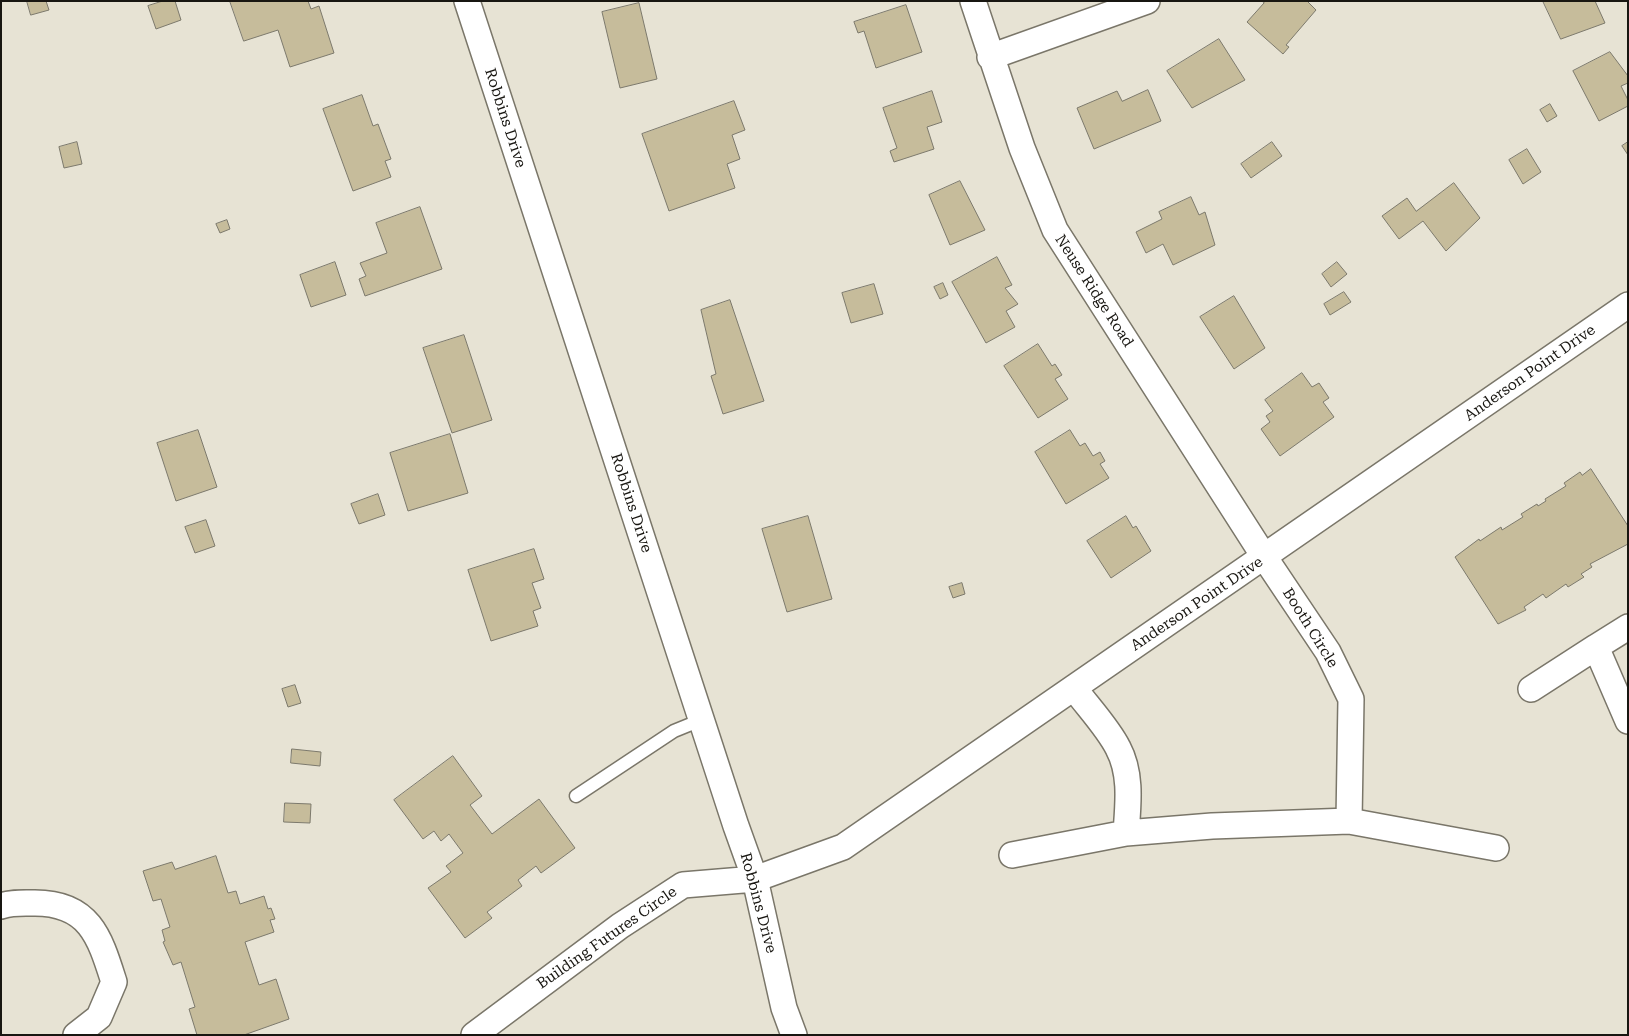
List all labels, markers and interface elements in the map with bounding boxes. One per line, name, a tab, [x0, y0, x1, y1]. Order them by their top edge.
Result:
street label: Robbins Drive	[480, 66, 530, 170]
street label: Neuse Ridge Road	[1051, 231, 1137, 351]
street label: Anderson Point Drive	[1461, 321, 1599, 425]
street label: Robbins Drive	[606, 451, 656, 555]
street label: Anderson Point Drive	[1128, 553, 1266, 655]
street label: Booth Circle	[1278, 585, 1342, 671]
street label: Robbins Drive	[736, 851, 780, 955]
street label: Building Futures Circle	[534, 883, 680, 993]

